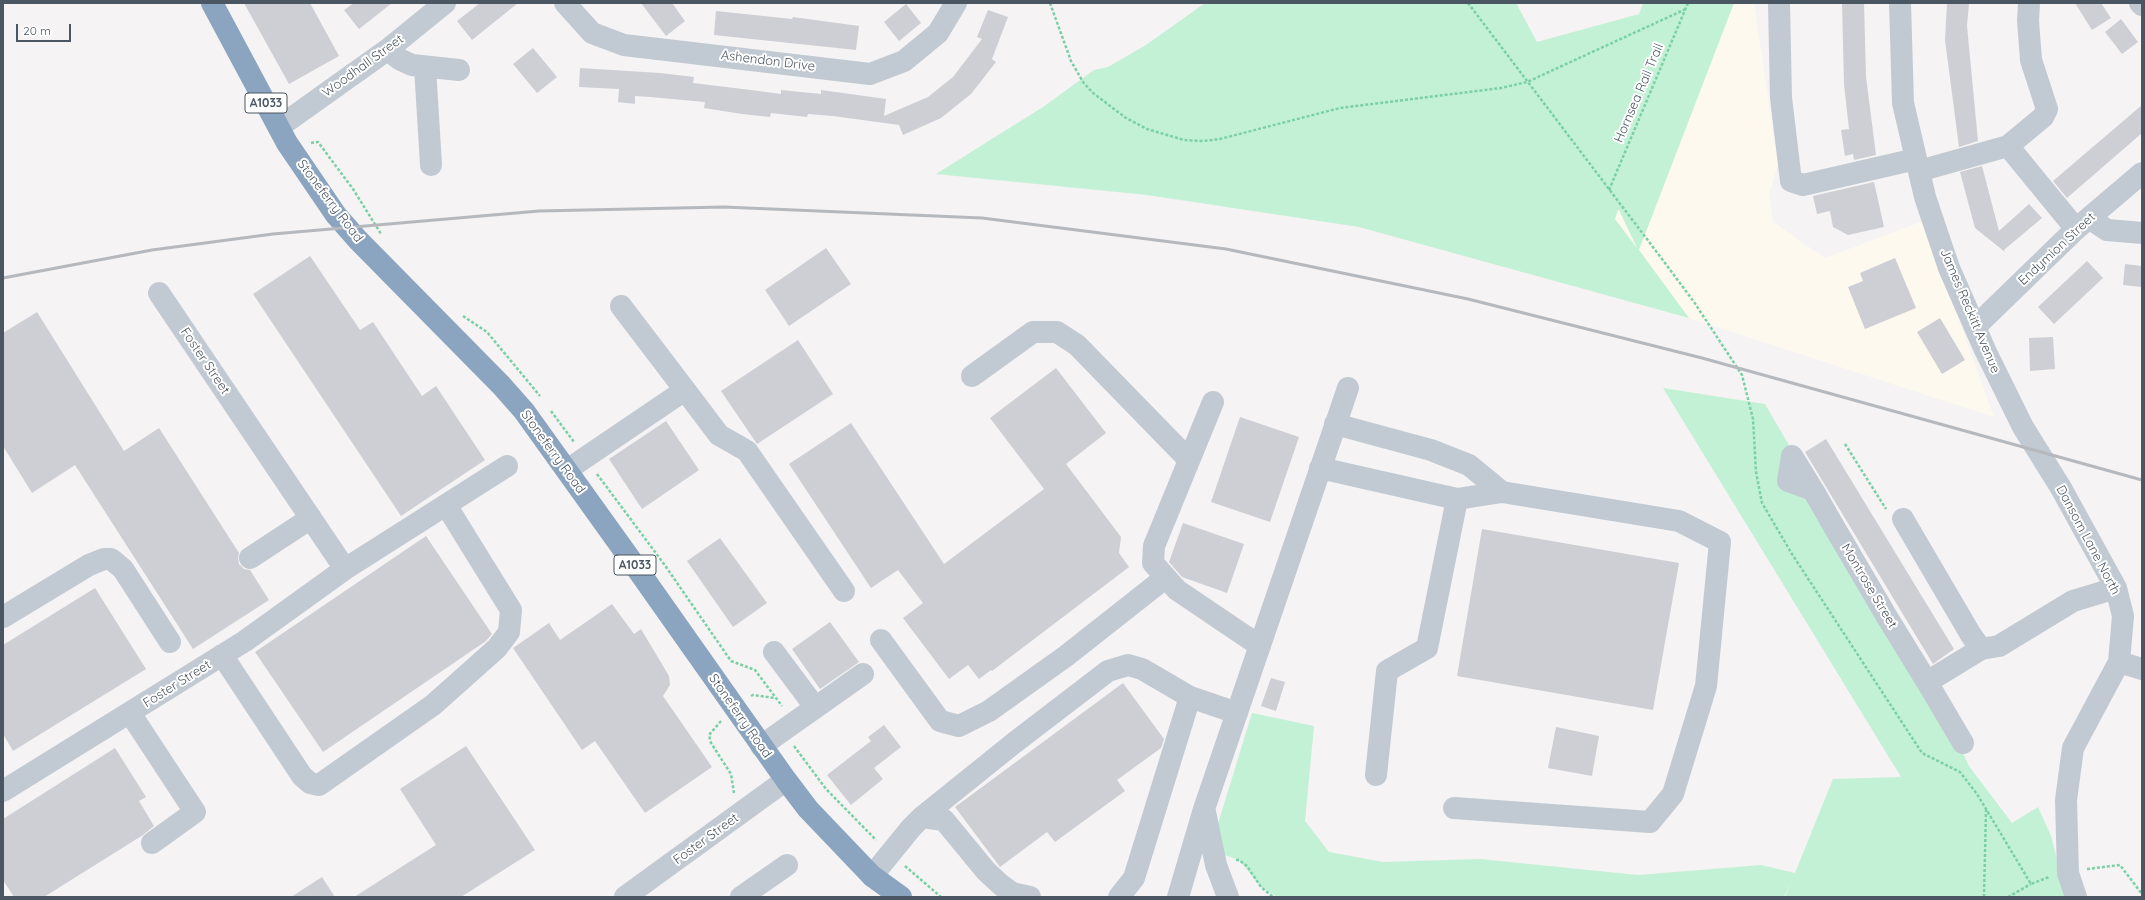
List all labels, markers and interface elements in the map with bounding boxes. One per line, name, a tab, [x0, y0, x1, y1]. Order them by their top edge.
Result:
scale bar	[18, 16, 73, 42]
text: 20 m	[23, 23, 51, 38]
street label: Woodhall Street	[319, 31, 407, 101]
street label: Hornsea Rail Trail	[1611, 41, 1667, 145]
street label: Ashendon Drive	[720, 47, 816, 75]
road number: A1033	[245, 93, 287, 113]
street label: Stoneferry Road	[294, 157, 366, 245]
street label: Endymion Street	[2015, 209, 2099, 289]
street label: James Reckitt Avenue	[1937, 247, 2003, 375]
street label: Foster Street	[177, 325, 233, 397]
street label: Stoneferry Road	[518, 407, 588, 497]
street label: Dansom Lane North	[2053, 483, 2123, 597]
street label: Montrose Street	[1838, 541, 1900, 631]
road number: A1033	[614, 555, 656, 575]
street label: Foster Street	[140, 657, 214, 711]
street label: Stoneferry Road	[705, 671, 775, 761]
street label: Foster Street	[670, 810, 742, 868]

